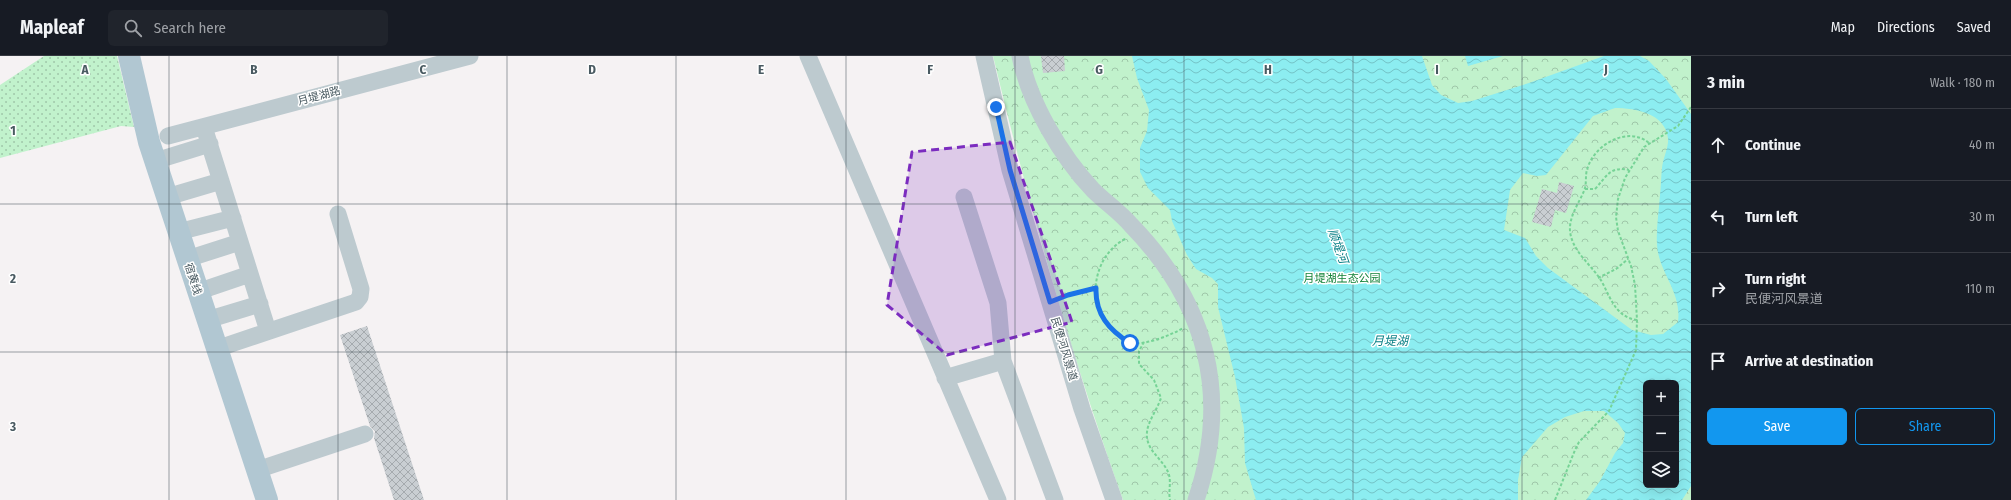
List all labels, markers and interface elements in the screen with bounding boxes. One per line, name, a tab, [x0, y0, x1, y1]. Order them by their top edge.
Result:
search box	[108, 10, 388, 46]
text: Mapleaf	[20, 16, 84, 39]
icon: search	[122, 17, 144, 39]
text: Search here	[154, 19, 226, 37]
text: Map	[1831, 19, 1855, 36]
text: Directions	[1877, 19, 1935, 36]
text: Saved	[1957, 19, 1991, 36]
text: A	[80, 62, 89, 77]
text: B	[250, 62, 258, 77]
text: C	[420, 62, 427, 77]
text: D	[588, 62, 596, 77]
text: E	[758, 62, 764, 77]
text: F	[927, 62, 933, 77]
text: G	[1095, 62, 1103, 77]
text: H	[1264, 62, 1272, 77]
text: I	[1435, 62, 1439, 77]
text: J	[1603, 62, 1608, 77]
text: 3 min	[1707, 72, 1745, 93]
text: Walk · 180 m	[1930, 75, 1995, 90]
street label: 月堤湖路	[296, 84, 342, 108]
route end	[987, 98, 1005, 116]
text: 1	[10, 123, 16, 138]
icon: ahead	[1707, 134, 1729, 156]
text: Continue	[1745, 136, 1801, 154]
text: 40 m	[1969, 137, 1995, 152]
icon: left	[1707, 206, 1729, 228]
text: Turn left	[1745, 208, 1798, 226]
text: 30 m	[1969, 209, 1995, 224]
water label: 顺堤河	[1325, 227, 1351, 267]
street label: 宿黄线	[182, 261, 204, 297]
text: Turn right	[1745, 270, 1806, 288]
text: 2	[9, 271, 16, 286]
park label: 月堤湖生态公园	[1304, 272, 1381, 285]
icon: right	[1707, 278, 1729, 300]
text: 110 m	[1965, 281, 1995, 296]
text: 民便河风景道	[1745, 291, 1823, 306]
street label: 民便河风景道	[1048, 316, 1080, 382]
route start	[1121, 334, 1139, 352]
water label: 月堤湖	[1372, 334, 1410, 348]
icon: arrive	[1707, 350, 1729, 372]
text: Arrive at destination	[1745, 352, 1873, 370]
map controls	[1643, 380, 1679, 488]
button: +	[1643, 380, 1679, 416]
button: Save	[1707, 408, 1847, 445]
button: Share	[1855, 408, 1995, 445]
button: −	[1643, 416, 1679, 452]
text: 3	[9, 419, 16, 434]
button: layers	[1643, 452, 1679, 488]

